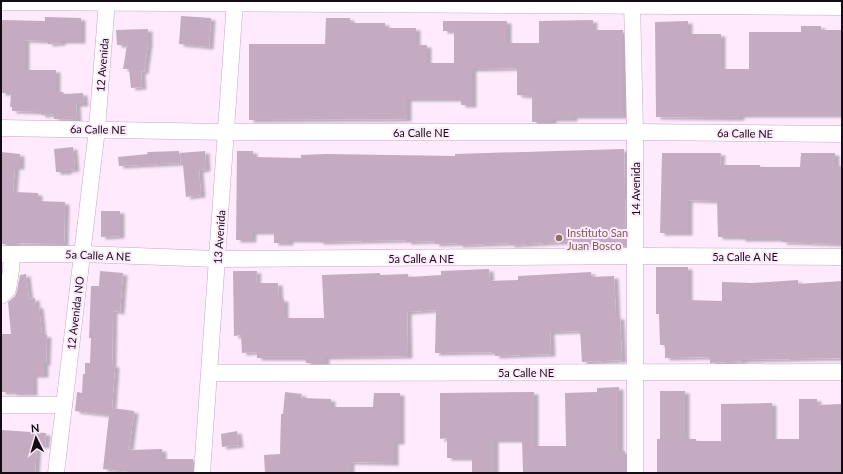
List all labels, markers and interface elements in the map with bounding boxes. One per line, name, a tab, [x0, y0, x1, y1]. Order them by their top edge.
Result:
street label: 12 Avenida	[93, 38, 111, 92]
street label: 6a Calle NE	[70, 122, 126, 136]
street label: 6a Calle NE	[393, 126, 449, 139]
street label: 6a Calle NE	[717, 126, 773, 140]
street label: 14 Avenida	[629, 162, 642, 216]
street label: 13 Avenida	[211, 210, 227, 264]
place label: Instituto San Juan Bosco	[567, 226, 628, 252]
marker: Instituto San Juan Bosco	[554, 233, 564, 243]
street label: 5a Calle A NE	[65, 247, 131, 263]
street label: 5a Calle A NE	[712, 250, 778, 263]
street label: 5a Calle A NE	[388, 252, 454, 265]
street label: 12 Avenida NO	[64, 275, 86, 351]
street label: 5a Calle NE	[498, 366, 554, 379]
north arrow	[16, 418, 56, 458]
text: N	[30, 421, 40, 434]

